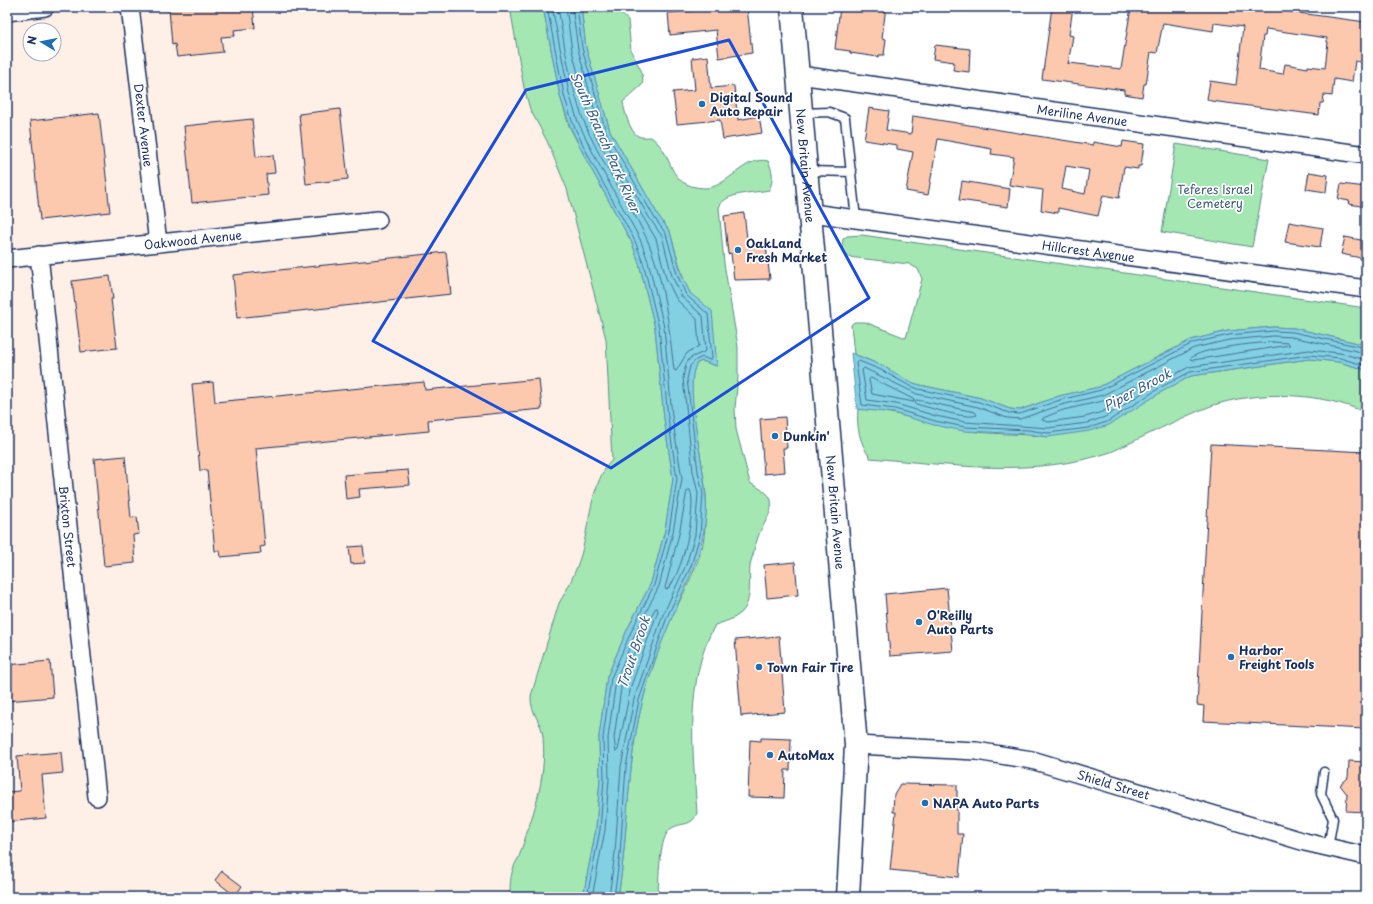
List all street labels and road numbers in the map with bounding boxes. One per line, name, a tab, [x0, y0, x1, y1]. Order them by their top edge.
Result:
street label: Dexter Avenue	[130, 83, 158, 168]
street label: Meriline Avenue	[1036, 100, 1129, 130]
street label: New Britain Avenue	[792, 107, 820, 224]
street label: Oakwood Avenue	[143, 225, 243, 254]
street label: Hillcrest Avenue	[1041, 236, 1136, 266]
street label: New Britain Avenue	[822, 454, 850, 570]
street label: Brixton Street	[55, 485, 81, 568]
street label: Shield Street	[1075, 765, 1152, 804]

